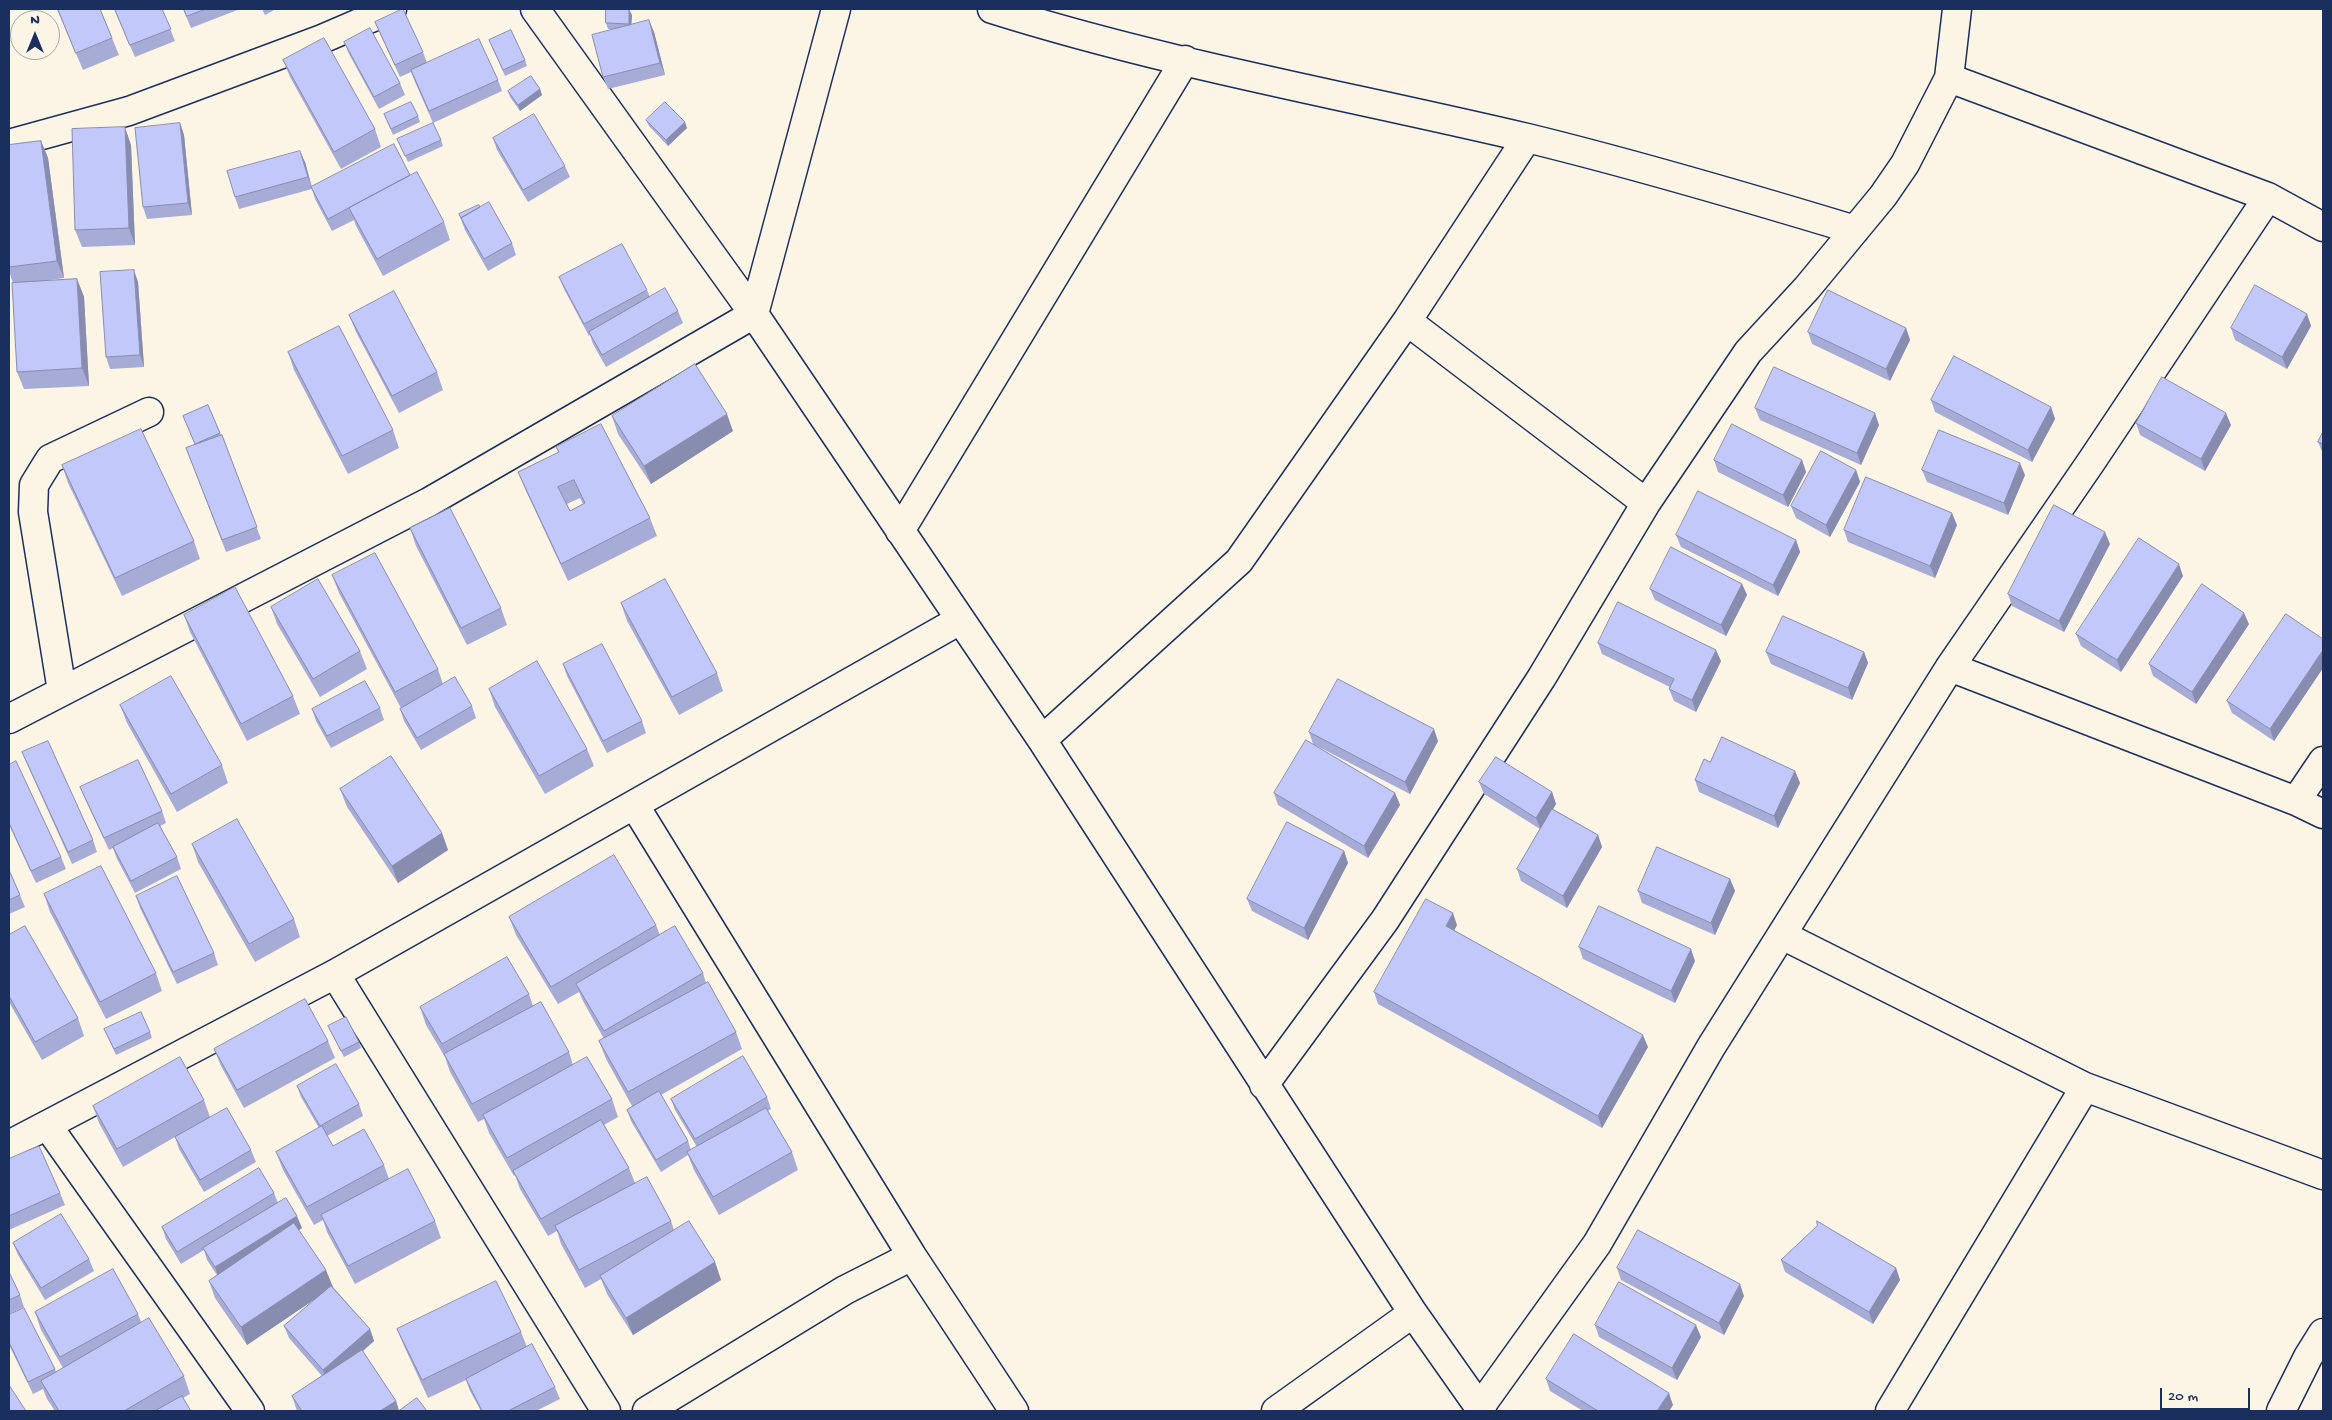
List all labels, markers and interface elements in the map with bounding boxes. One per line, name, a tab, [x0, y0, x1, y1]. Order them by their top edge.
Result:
north arrow	[10, 10, 60, 60]
text: N	[30, 12, 40, 29]
scale bar	[2162, 1378, 2252, 1410]
text: 20 m	[2168, 1388, 2198, 1406]

